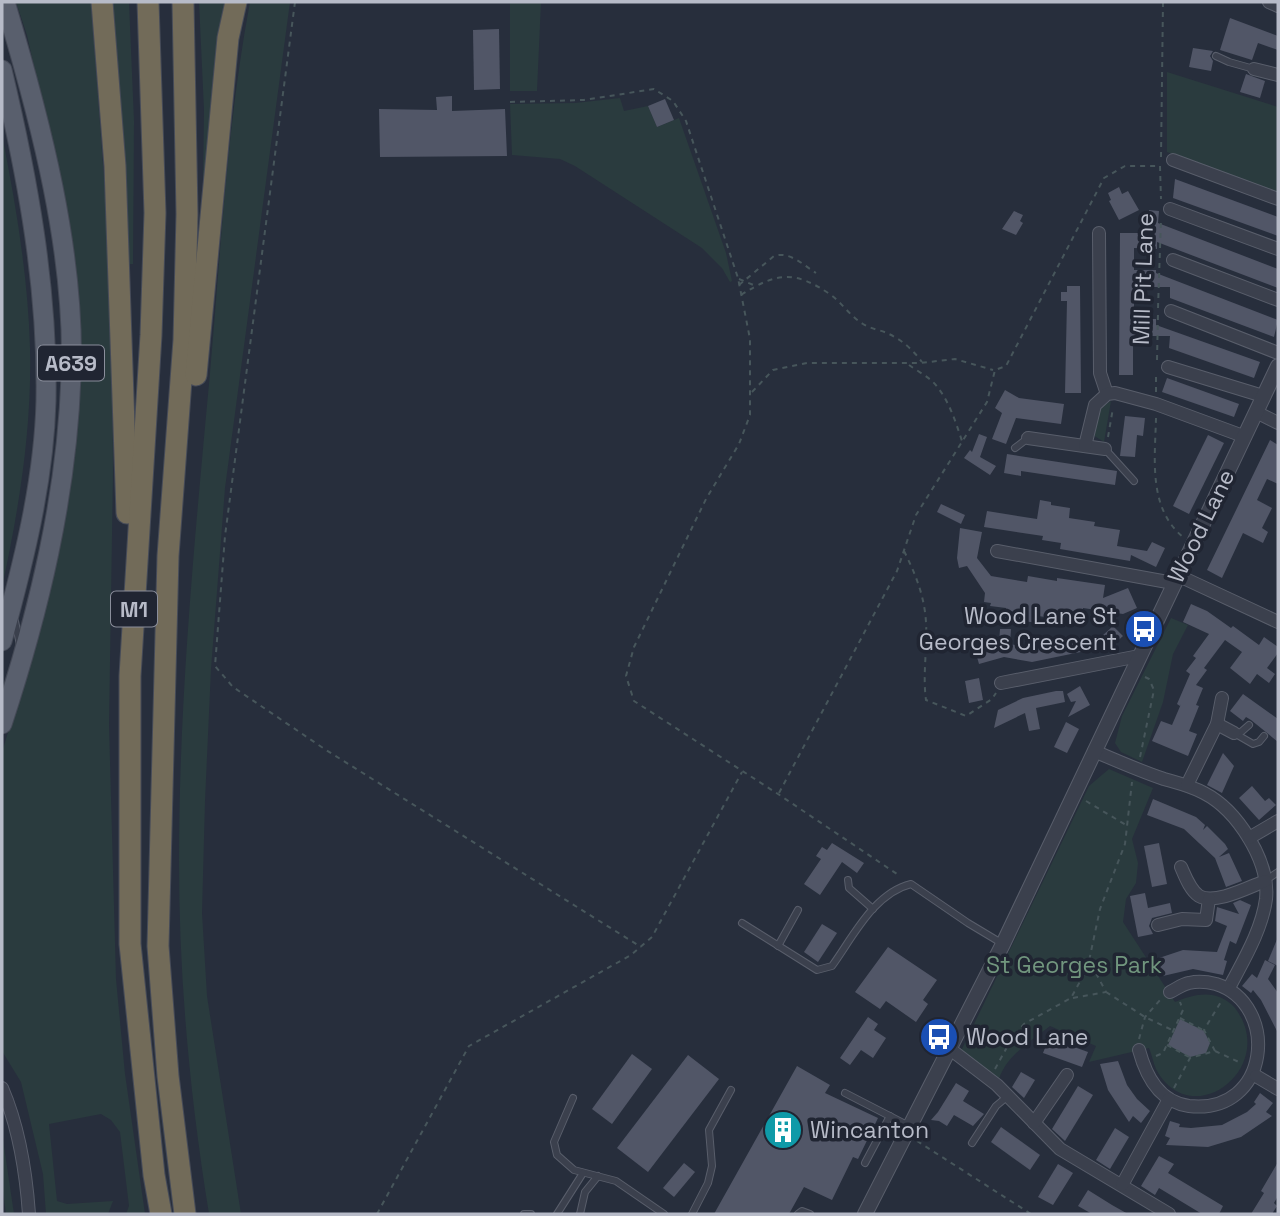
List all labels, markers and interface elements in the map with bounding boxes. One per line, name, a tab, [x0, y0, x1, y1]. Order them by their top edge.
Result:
street label: Mill Pit Lane	[1126, 212, 1160, 346]
road number: A639	[38, 346, 104, 380]
street label: Wood Lane	[1161, 464, 1241, 588]
road number: M1	[111, 592, 157, 626]
place label: Wood Lane St Georges Crescent	[919, 601, 1117, 657]
bus stop icon: Wood Lane St Georges Crescent	[1123, 608, 1165, 650]
park label: St Georges Park	[986, 950, 1162, 980]
bus stop icon: Wood Lane	[918, 1016, 960, 1058]
place label: Wood Lane	[966, 1022, 1088, 1052]
building icon: Wincanton	[762, 1109, 804, 1151]
place label: Wincanton	[810, 1115, 929, 1145]

